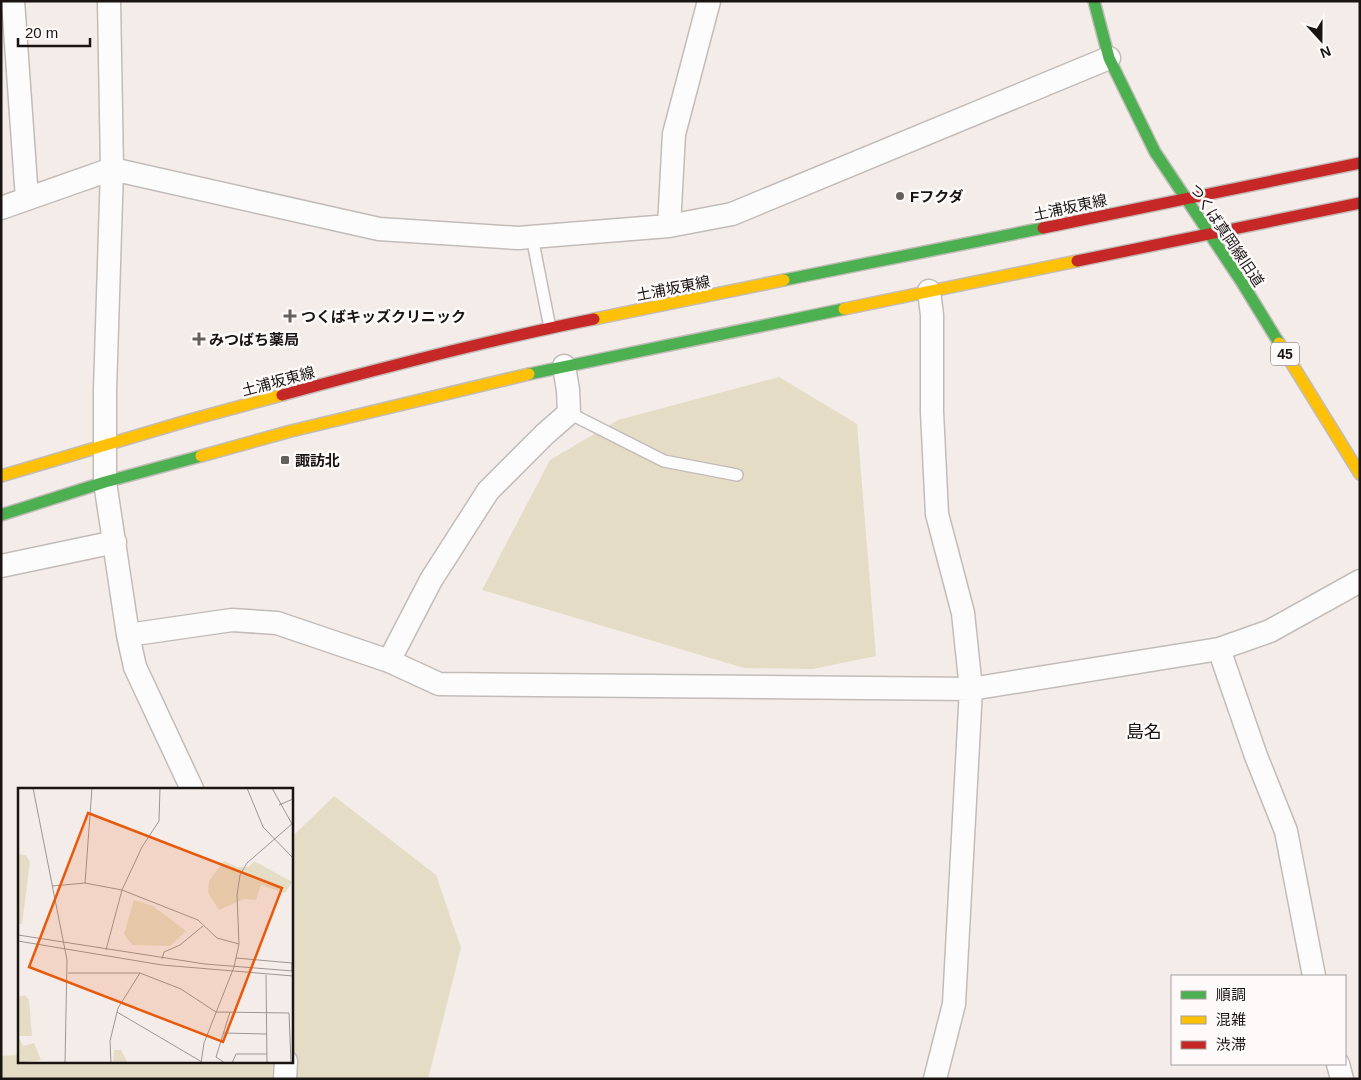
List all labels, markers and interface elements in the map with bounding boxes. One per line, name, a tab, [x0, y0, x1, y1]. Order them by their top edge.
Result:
scale bar	[18, 15, 90, 47]
north arrow	[1296, 15, 1346, 65]
text: 20 m	[25, 24, 58, 41]
text: N	[1318, 43, 1333, 61]
street label: つくば真岡線旧道	[1186, 180, 1268, 290]
place label: Fフクダ	[910, 188, 964, 205]
marker: Fフクダ	[894, 190, 906, 202]
street label: 土浦坂東線	[1032, 191, 1108, 223]
street label: 土浦坂東線	[635, 272, 711, 304]
place label: つくばキッズクリニック	[301, 308, 466, 325]
marker: つくばキッズクリニック	[283, 309, 297, 323]
place label: みつばち薬局	[209, 331, 299, 348]
marker: みつばち薬局	[193, 333, 205, 345]
road number: 45	[1271, 342, 1299, 366]
street label: 土浦坂東線	[240, 363, 316, 399]
place label: 諏訪北	[295, 452, 340, 469]
marker: 諏訪北	[279, 454, 291, 466]
district label: 島名	[1126, 722, 1162, 742]
inset map	[18, 788, 292, 1062]
legend	[1171, 975, 1346, 1065]
text: 順調	[1216, 986, 1246, 1003]
text: 混雑	[1216, 1011, 1246, 1028]
text: 渋滞	[1216, 1036, 1246, 1053]

